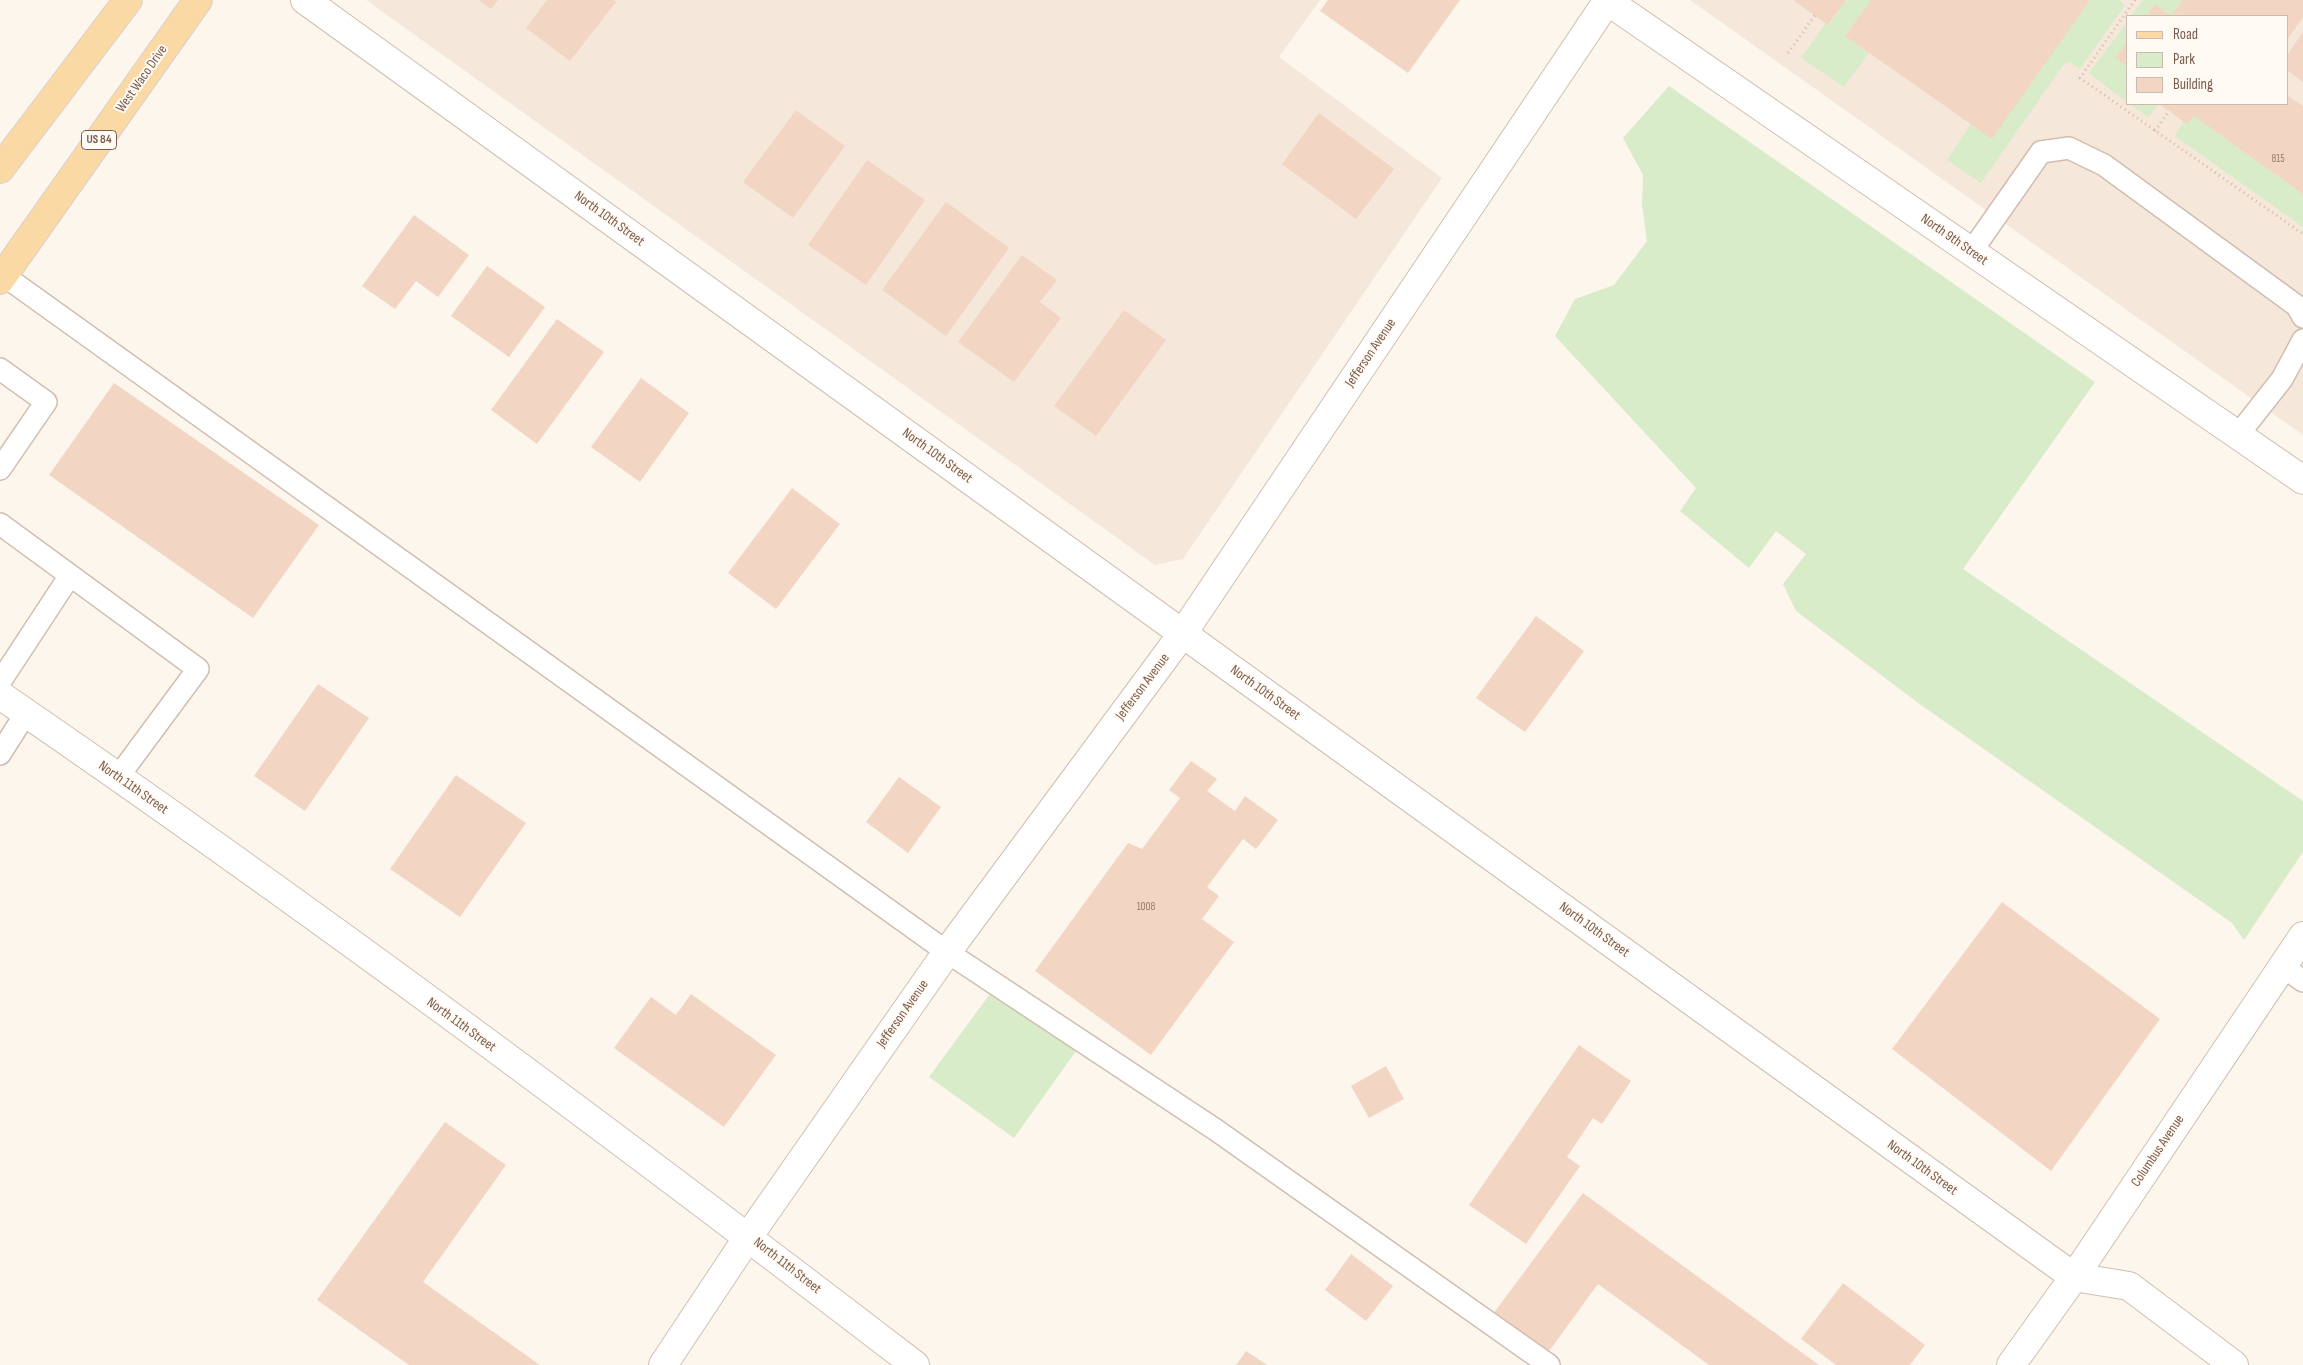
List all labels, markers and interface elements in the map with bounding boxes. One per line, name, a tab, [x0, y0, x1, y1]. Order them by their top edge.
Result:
legend	[2126, 15, 2288, 105]
text: Road	[2173, 25, 2198, 44]
street label: West Waco Drive	[113, 42, 171, 116]
text: Park	[2173, 50, 2195, 69]
text: Building	[2173, 75, 2213, 94]
road number: US 84	[82, 130, 116, 150]
house number: 815	[2271, 152, 2285, 166]
street label: North 10th Street	[571, 188, 647, 250]
street label: North 9th Street	[1917, 211, 1991, 269]
street label: Jefferson Avenue	[1342, 316, 1400, 390]
street label: North 10th Street	[899, 425, 975, 487]
street label: Jefferson Avenue	[1113, 650, 1173, 724]
street label: North 10th Street	[1227, 662, 1303, 724]
street label: North 11th Street	[95, 758, 171, 818]
street label: North 10th Street	[1556, 899, 1632, 961]
house number: 1008	[1137, 900, 1155, 914]
street label: Jefferson Avenue	[873, 977, 933, 1051]
street label: North 11th Street	[423, 994, 499, 1056]
street label: Columbus Avenue	[2128, 1112, 2188, 1190]
street label: North 10th Street	[1884, 1137, 1960, 1199]
street label: North 11th Street	[750, 1234, 824, 1298]

